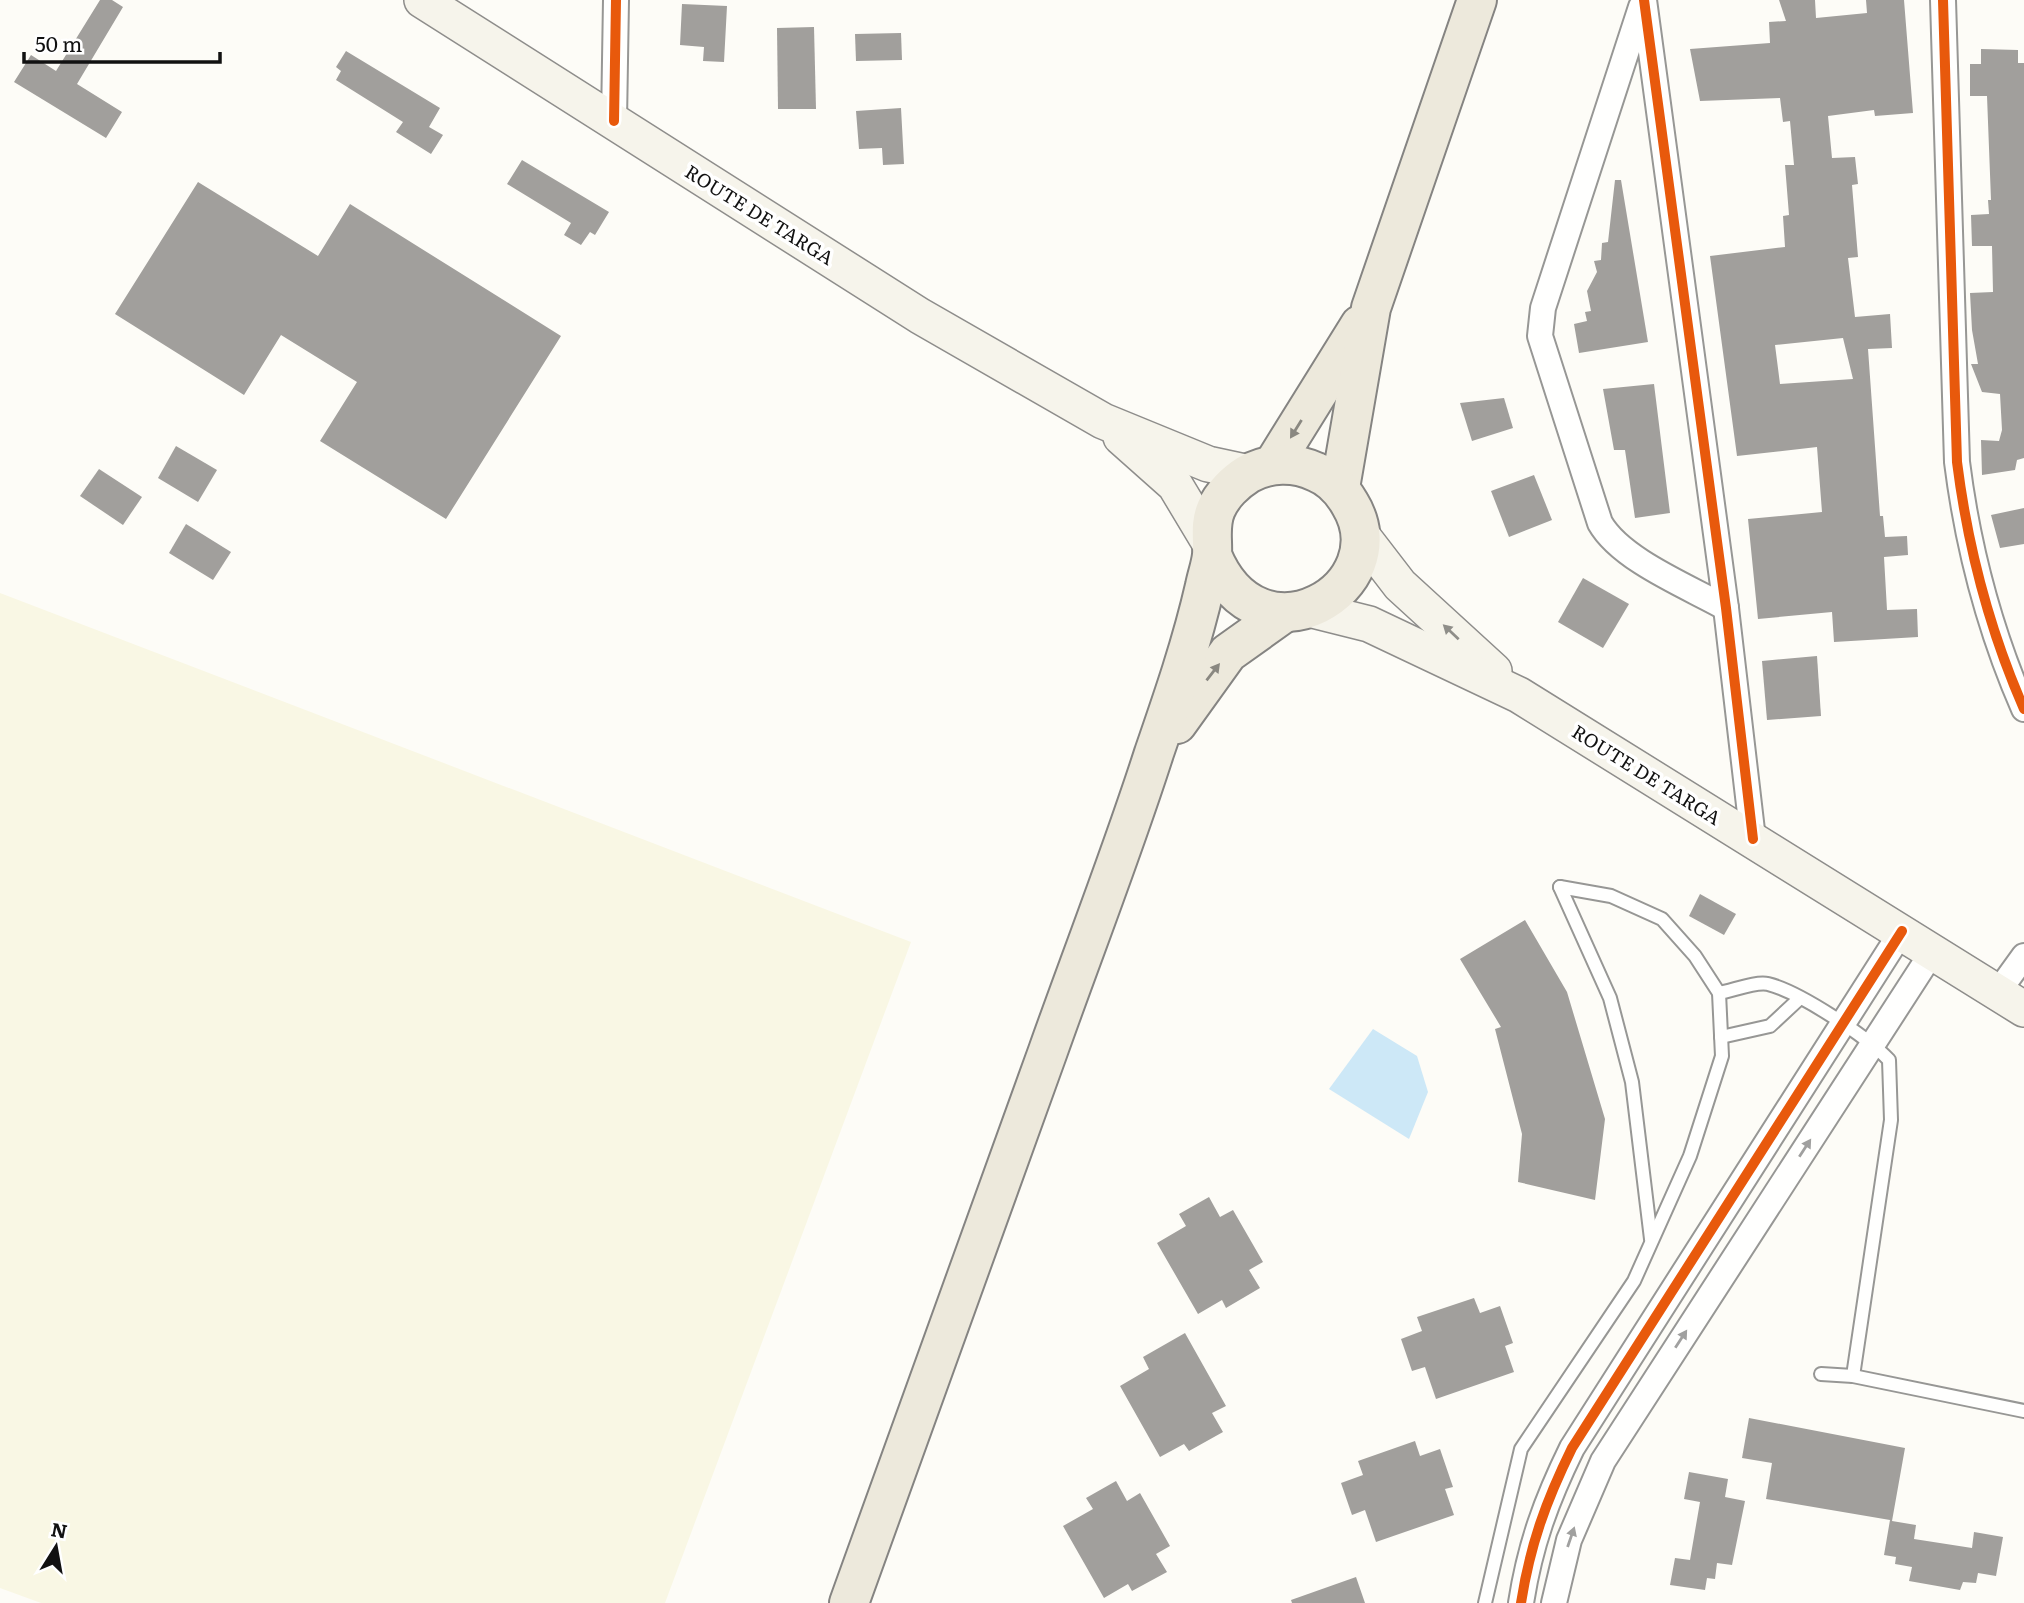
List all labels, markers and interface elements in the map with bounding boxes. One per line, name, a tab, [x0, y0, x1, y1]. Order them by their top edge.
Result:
scale bar	[24, 21, 220, 65]
text: 50 m	[35, 27, 82, 58]
street label: ROUTE DE TARGA	[680, 157, 840, 271]
one-way arrow	[1289, 419, 1302, 439]
one-way arrow	[1442, 624, 1460, 640]
one-way arrow	[1205, 664, 1220, 682]
street label: ROUTE DE TARGA	[1567, 717, 1727, 831]
one-way arrow	[1798, 1138, 1811, 1157]
one-way arrow	[1674, 1329, 1687, 1348]
north arrow	[21, 1512, 91, 1582]
text: N	[49, 1514, 70, 1545]
one-way arrow	[1566, 1526, 1577, 1547]

